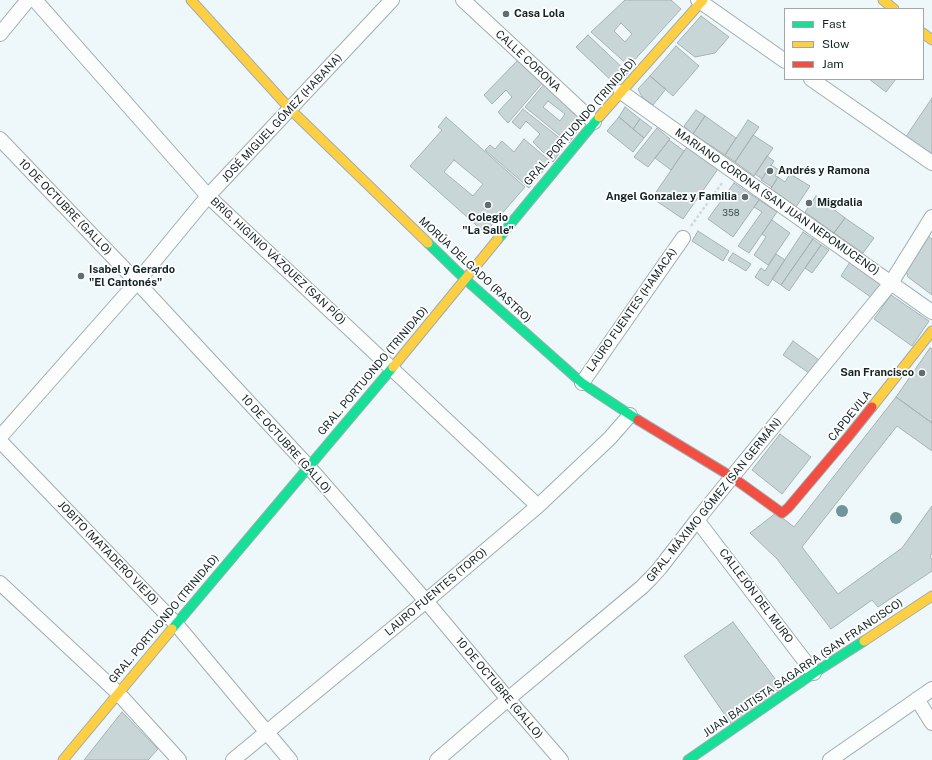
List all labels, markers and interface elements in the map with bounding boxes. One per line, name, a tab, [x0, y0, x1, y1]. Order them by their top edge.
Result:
place label: Casa Lola	[514, 7, 565, 21]
legend	[784, 8, 924, 80]
marker: Casa Lola	[501, 9, 511, 19]
text: Fast	[822, 17, 846, 31]
street label: CALLE CORONA	[493, 27, 563, 95]
text: Slow	[822, 37, 849, 51]
street label: JOSÉ MIGUEL GÓMEZ (HABANA)	[219, 51, 345, 185]
street label: GRAL. PORTUONDO (TRINIDAD)	[521, 56, 639, 188]
text: Jam	[822, 57, 844, 71]
street label: MARIANO CORONA (SAN JUAN NEPOMUCENO)	[672, 126, 882, 278]
street label: 10 DE OCTUBRE (GALLO)	[16, 156, 114, 258]
place label: Andrés y Ramona	[778, 164, 870, 178]
marker: Andrés y Ramona	[765, 166, 775, 176]
place label: Angel Gonzalez y Familia	[606, 190, 737, 204]
marker: Angel Gonzalez y Familia	[740, 192, 750, 202]
street label: BRIG. HIGINIO VÁZQUEZ (SAN PÍO)	[208, 195, 348, 327]
place label: Migdalia	[817, 196, 862, 210]
marker: Migdalia	[804, 198, 814, 208]
marker: Colegio "La Salle"	[483, 200, 493, 210]
house number: 358	[722, 208, 740, 218]
place label: Colegio "La Salle"	[462, 211, 514, 237]
street label: MORÚA DELGADO (RASTRO)	[416, 214, 534, 326]
street label: LAURO FUENTES (HAMACA)	[584, 246, 680, 374]
place label: Isabel y Gerardo "El Cantonés"	[89, 263, 175, 289]
marker: Isabel y Gerardo "El Cantonés"	[76, 271, 86, 281]
street label: GRAL. PORTUONDO (TRINIDAD)	[315, 304, 431, 438]
place label: San Francisco	[840, 366, 914, 380]
marker: San Francisco	[917, 368, 927, 378]
street label: CAPDEVILA	[825, 388, 875, 444]
street label: 10 DE OCTUBRE (GALLO)	[238, 392, 334, 496]
street label: GRAL. MÁXIMO GÓMEZ (SAN GERMÁN)	[644, 415, 784, 585]
street label: JOBITO (MATADERO VIEJO)	[55, 498, 161, 608]
street label: LAURO FUENTES (TORO)	[382, 545, 490, 639]
street label: CALLEJÓN DEL MURO	[716, 546, 796, 646]
street label: GRAL. PORTUONDO (TRINIDAD)	[106, 552, 222, 686]
street label: JUAN BAUTISTA SAGARRA (SAN FRANCISCO)	[701, 596, 905, 740]
street label: 10 DE OCTUBRE (GALLO)	[453, 635, 545, 741]

